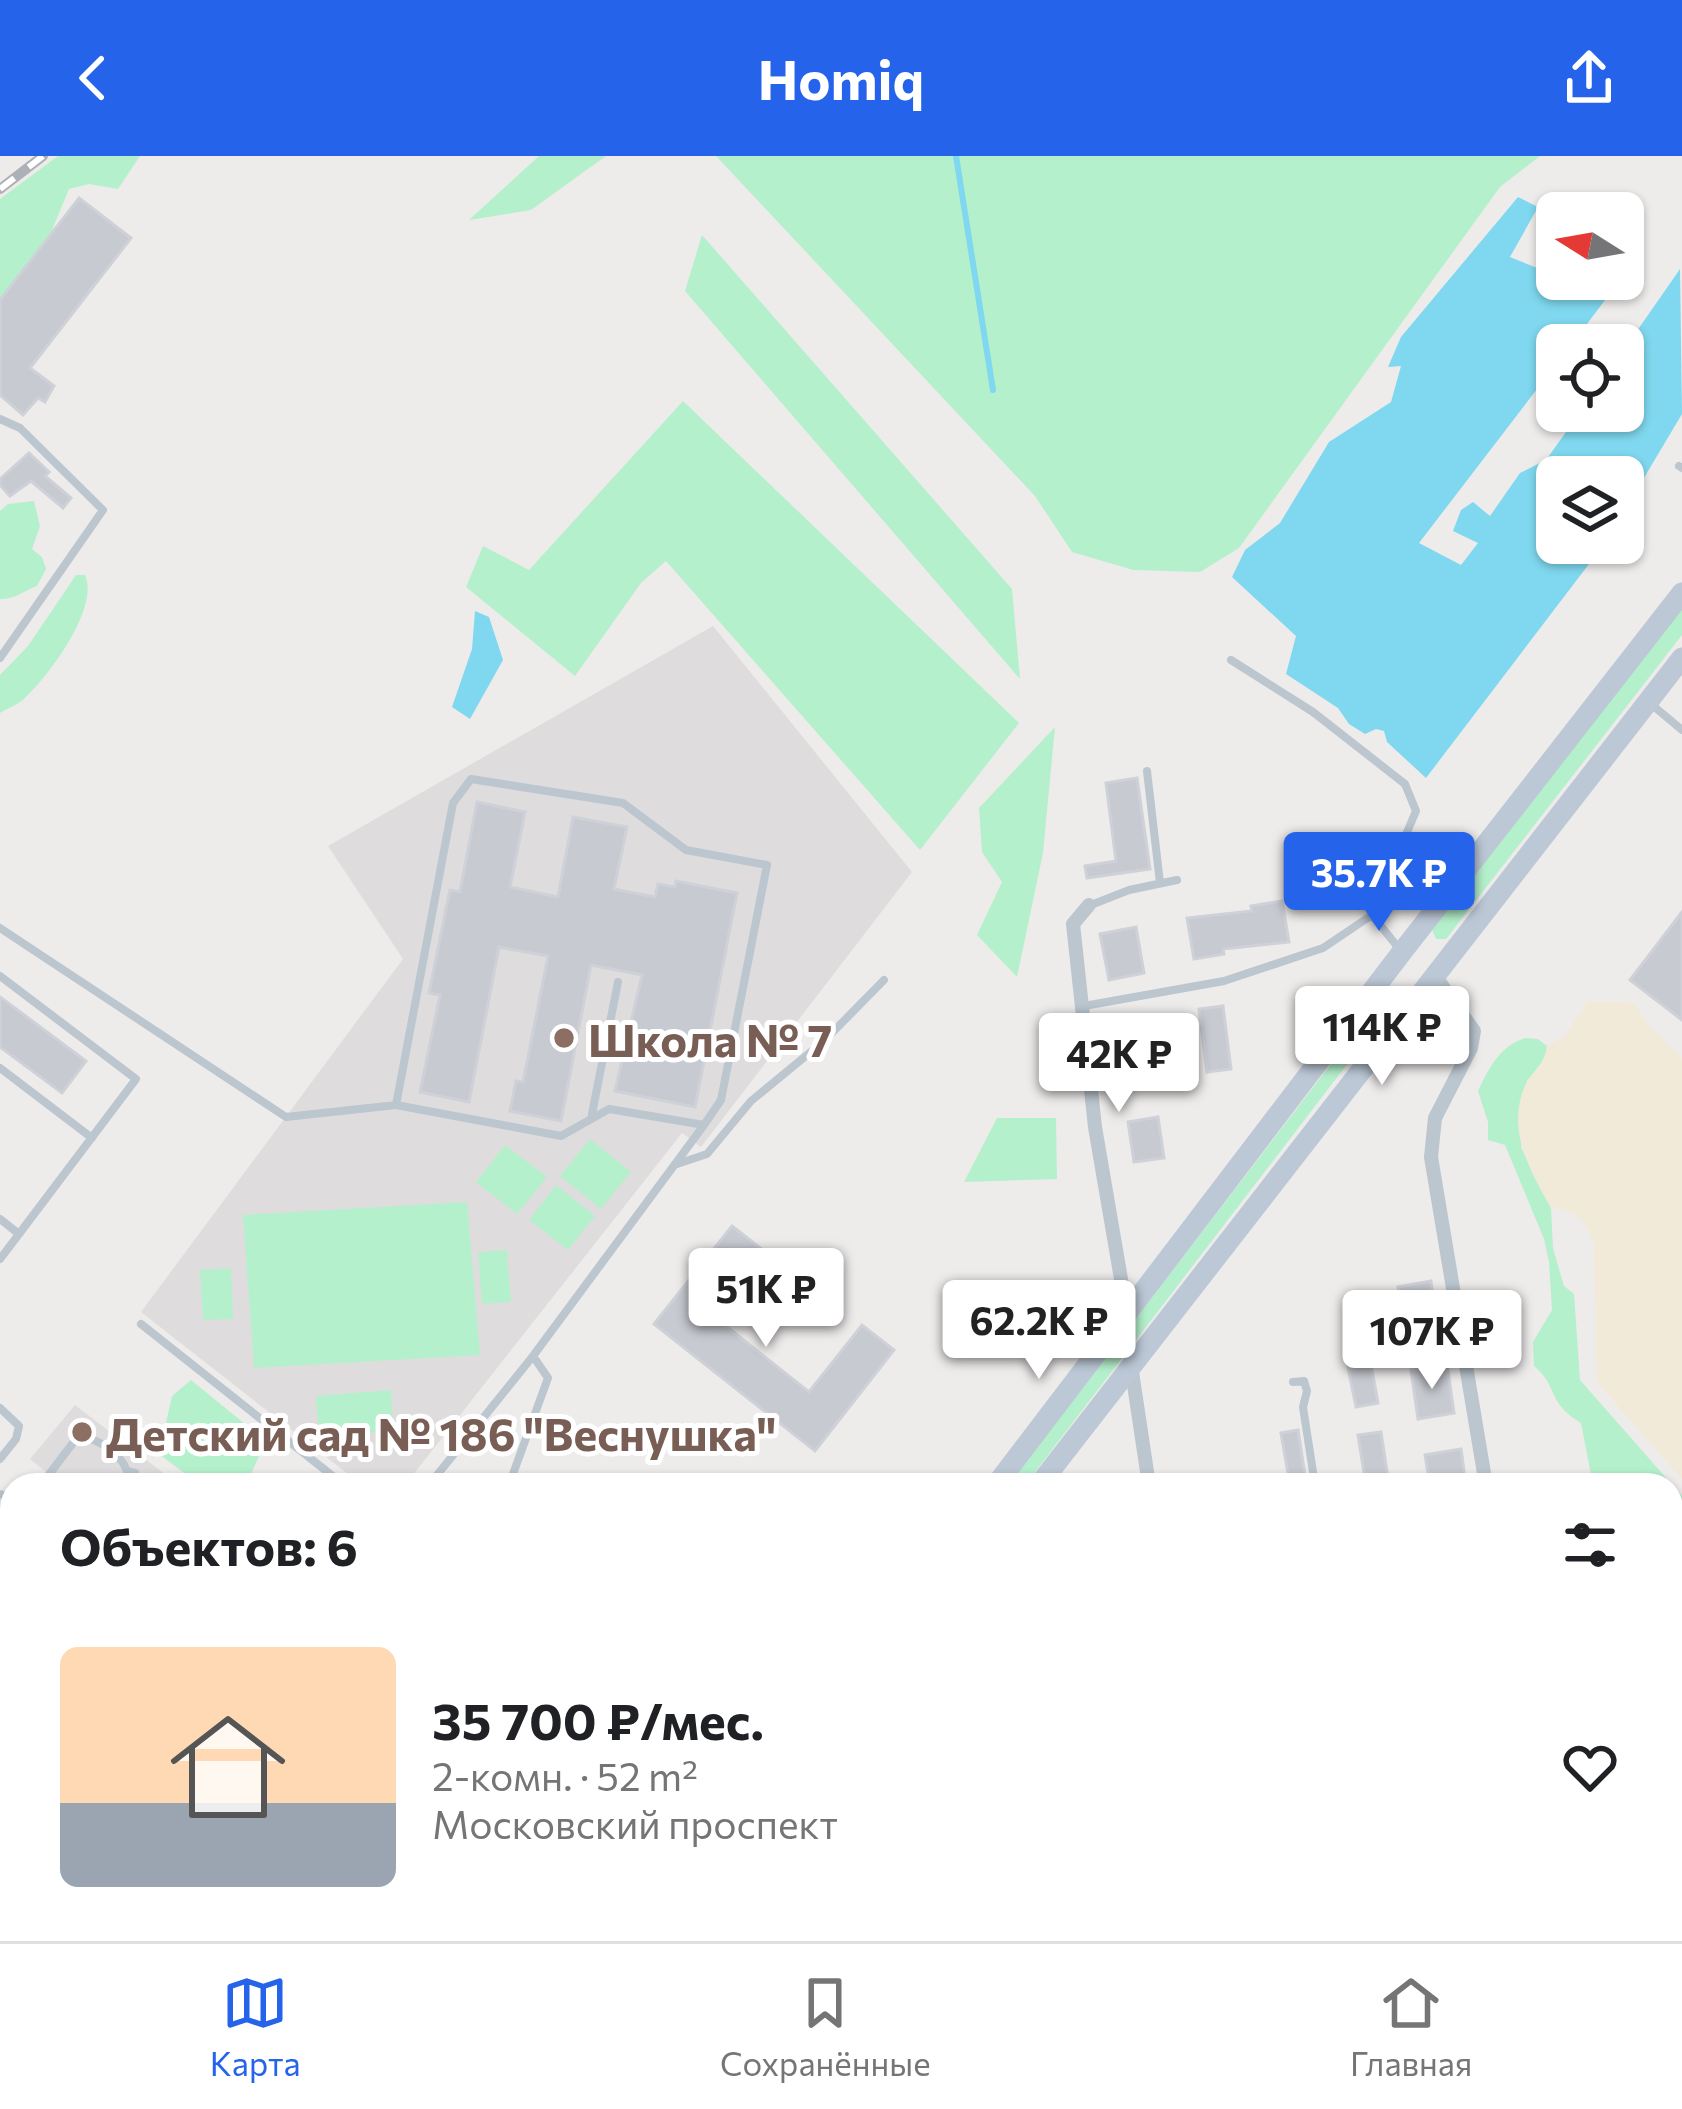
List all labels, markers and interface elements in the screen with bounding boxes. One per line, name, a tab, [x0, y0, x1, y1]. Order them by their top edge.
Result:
icon: back	[60, 45, 126, 111]
text: Homiq	[758, 45, 924, 111]
icon: share	[1556, 45, 1622, 111]
north arrow	[1536, 192, 1644, 300]
map controls	[1536, 192, 1644, 564]
button: locate	[1536, 324, 1644, 432]
button: layers	[1536, 456, 1644, 564]
pin: 35.7K ₽	[1268, 832, 1490, 934]
text: 35.7K ₽	[1311, 847, 1447, 895]
pin: 114K ₽	[1284, 986, 1480, 1088]
text: 114K ₽	[1322, 1001, 1442, 1049]
place label: Школа № 7	[588, 1011, 832, 1066]
pin: 42K ₽	[1035, 1013, 1203, 1115]
marker: Школа № 7	[551, 1025, 577, 1051]
text: 42K ₽	[1066, 1028, 1172, 1076]
pin: 51K ₽	[682, 1248, 850, 1350]
text: 51K ₽	[716, 1263, 816, 1311]
pin: 62.2K ₽	[928, 1280, 1150, 1382]
pin: 107K ₽	[1334, 1290, 1530, 1392]
text: 62.2K ₽	[970, 1295, 1108, 1343]
text: 107K ₽	[1369, 1305, 1495, 1353]
place label: Детский сад № 186 "Веснушка"	[106, 1405, 776, 1460]
marker: Детский сад № 186 "Веснушка"	[69, 1419, 95, 1445]
icon: filters	[1557, 1512, 1623, 1578]
text: Объектов: 6	[60, 1514, 358, 1577]
text: 35 700 ₽/мес.	[432, 1688, 764, 1751]
icon: home	[156, 1695, 300, 1839]
icon: heart	[1557, 1734, 1623, 1800]
text: 2-комн. · 52 m²	[432, 1751, 698, 1799]
text: Московский проспект	[432, 1799, 838, 1847]
tab: Карта	[210, 1970, 301, 2083]
tab: Сохранённые	[720, 1970, 931, 2083]
tab: Главная	[1350, 1970, 1472, 2083]

